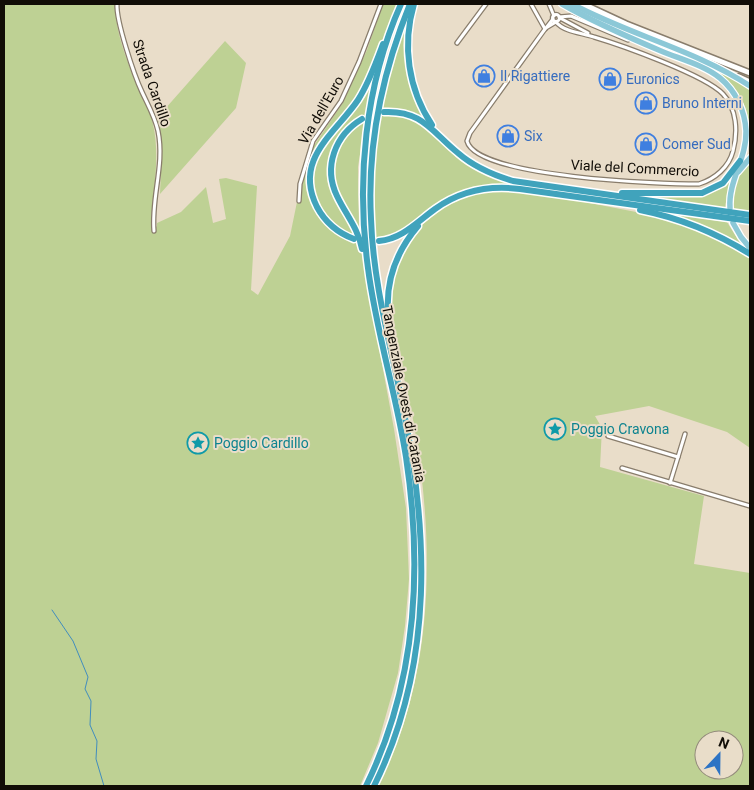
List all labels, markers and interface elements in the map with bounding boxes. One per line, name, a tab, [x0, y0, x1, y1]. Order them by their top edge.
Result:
street label: Strada Cardillo	[130, 37, 174, 129]
shop icon: Il Rigattiere	[472, 64, 496, 88]
shop icon: Euronics	[598, 67, 622, 91]
place label: Il Rigattiere	[500, 68, 570, 84]
place label: Euronics	[626, 71, 680, 87]
street label: Via dell'Euro	[295, 73, 347, 147]
shop icon: Bruno Interni	[634, 91, 658, 115]
place label: Bruno Interni	[662, 95, 742, 111]
shop icon: Six	[496, 124, 520, 148]
place label: Six	[524, 128, 543, 144]
shop icon: Comer Sud	[634, 132, 658, 156]
place label: Comer Sud	[662, 136, 731, 152]
street label: Viale del Commercio	[570, 157, 700, 179]
street label: Tangenziale Ovest di Catania	[379, 304, 429, 484]
place icon: Poggio Cravona	[543, 417, 567, 441]
place label: Poggio Cravona	[571, 421, 669, 437]
place icon: Poggio Cardillo	[186, 431, 210, 455]
place label: Poggio Cardillo	[214, 435, 309, 451]
north arrow	[694, 730, 744, 780]
text: N	[716, 734, 731, 752]

